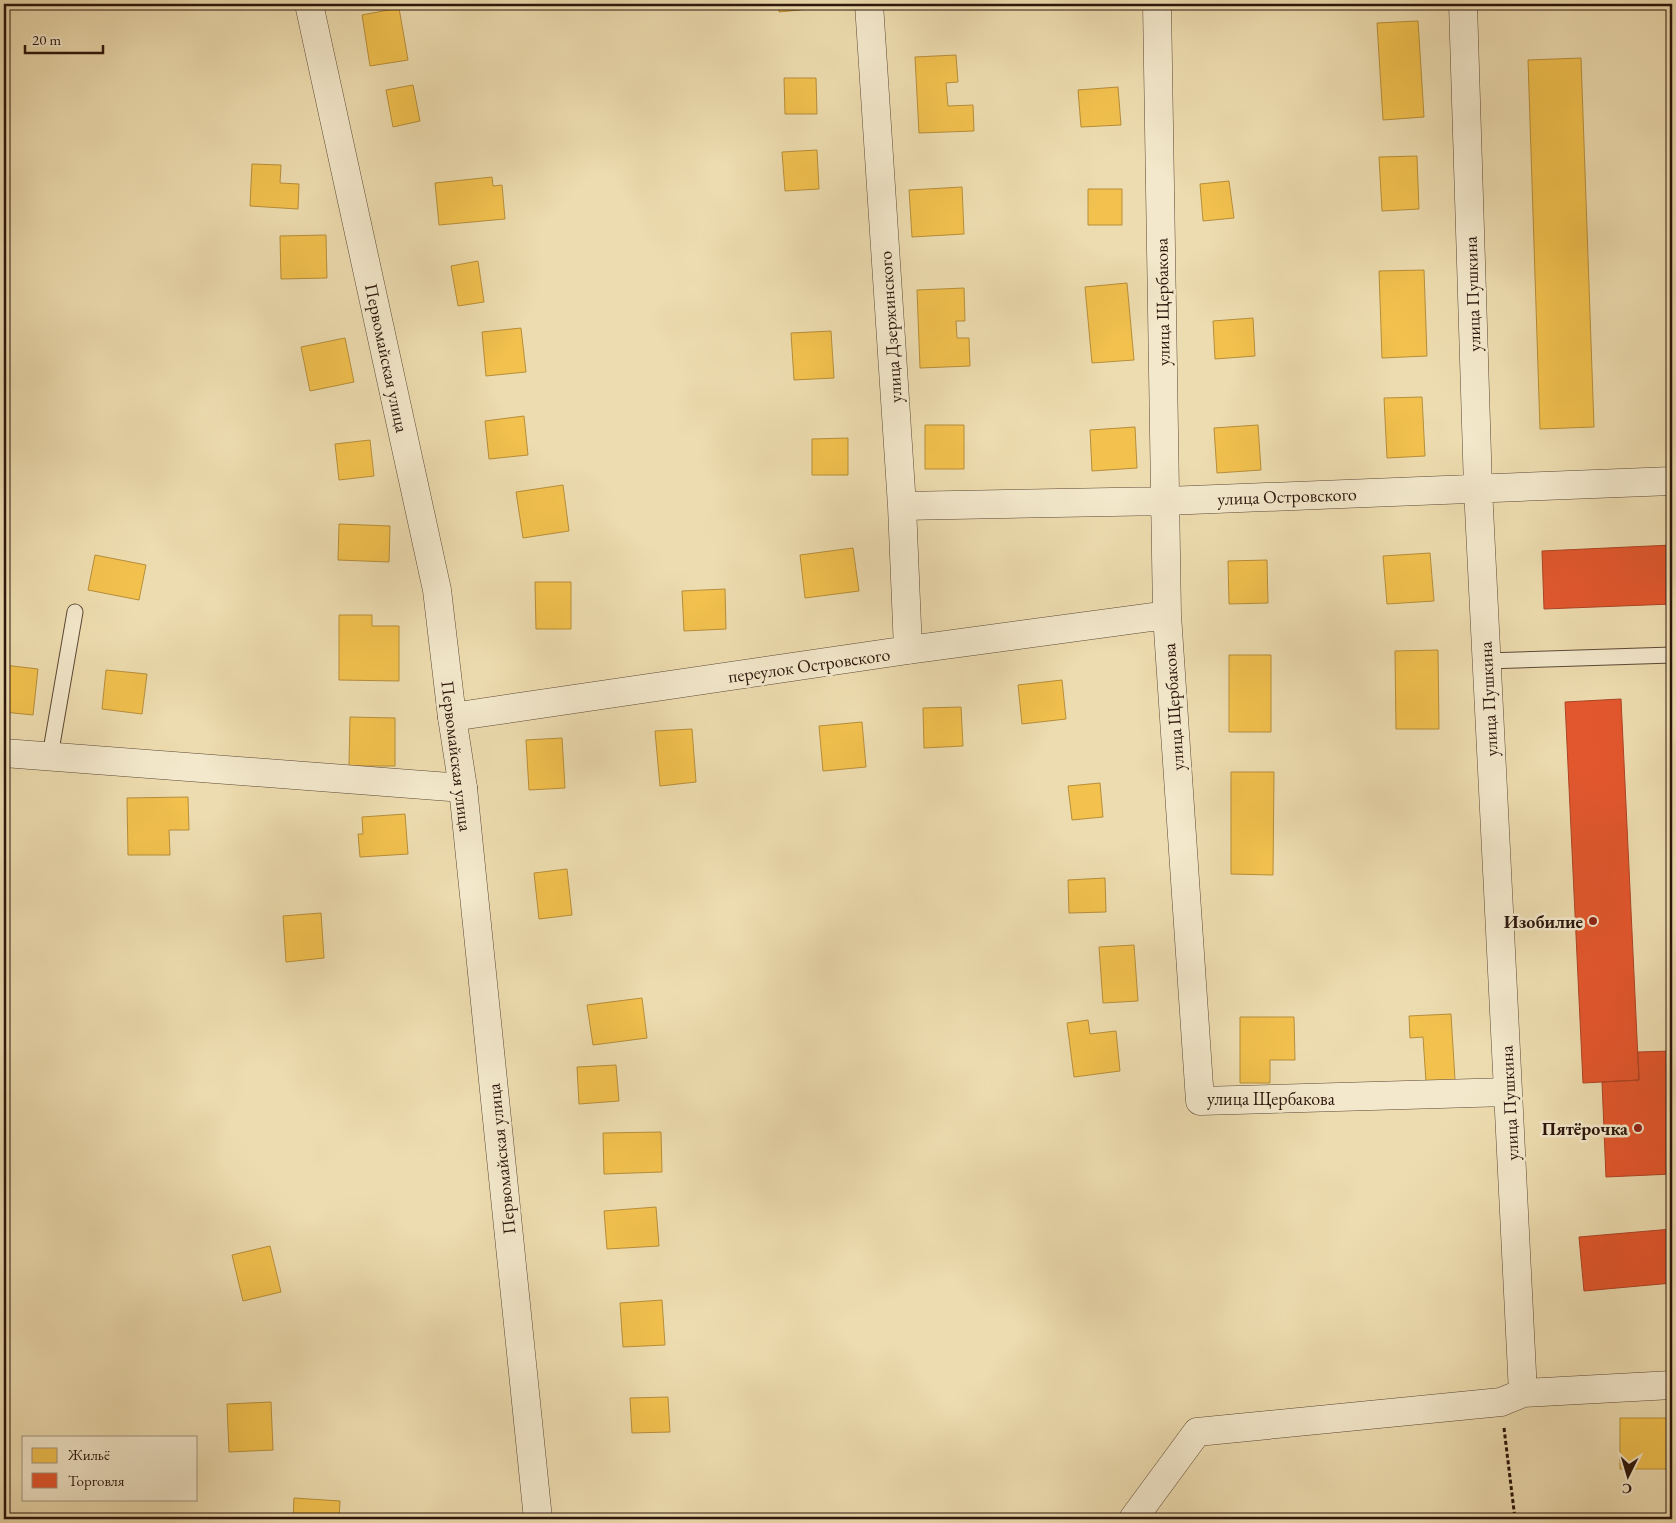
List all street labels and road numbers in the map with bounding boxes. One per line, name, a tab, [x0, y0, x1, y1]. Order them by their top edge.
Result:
street label: улица Пушкина	[1458, 235, 1486, 352]
street label: улица Щербакова	[1149, 237, 1175, 366]
street label: улица Дзержинского	[873, 250, 907, 404]
street label: Первомайская улица	[360, 281, 414, 435]
street label: улица Островского	[1217, 482, 1357, 510]
street label: улица Пушкина	[1473, 640, 1503, 757]
street label: переулок Островского	[726, 642, 892, 688]
street label: улица Щербакова	[1157, 642, 1189, 772]
street label: Первомайская улица	[436, 679, 478, 834]
street label: улица Пушкина	[1494, 1044, 1524, 1161]
street label: Первомайская улица	[482, 1081, 520, 1236]
street label: улица Щербакова	[1207, 1087, 1336, 1110]

